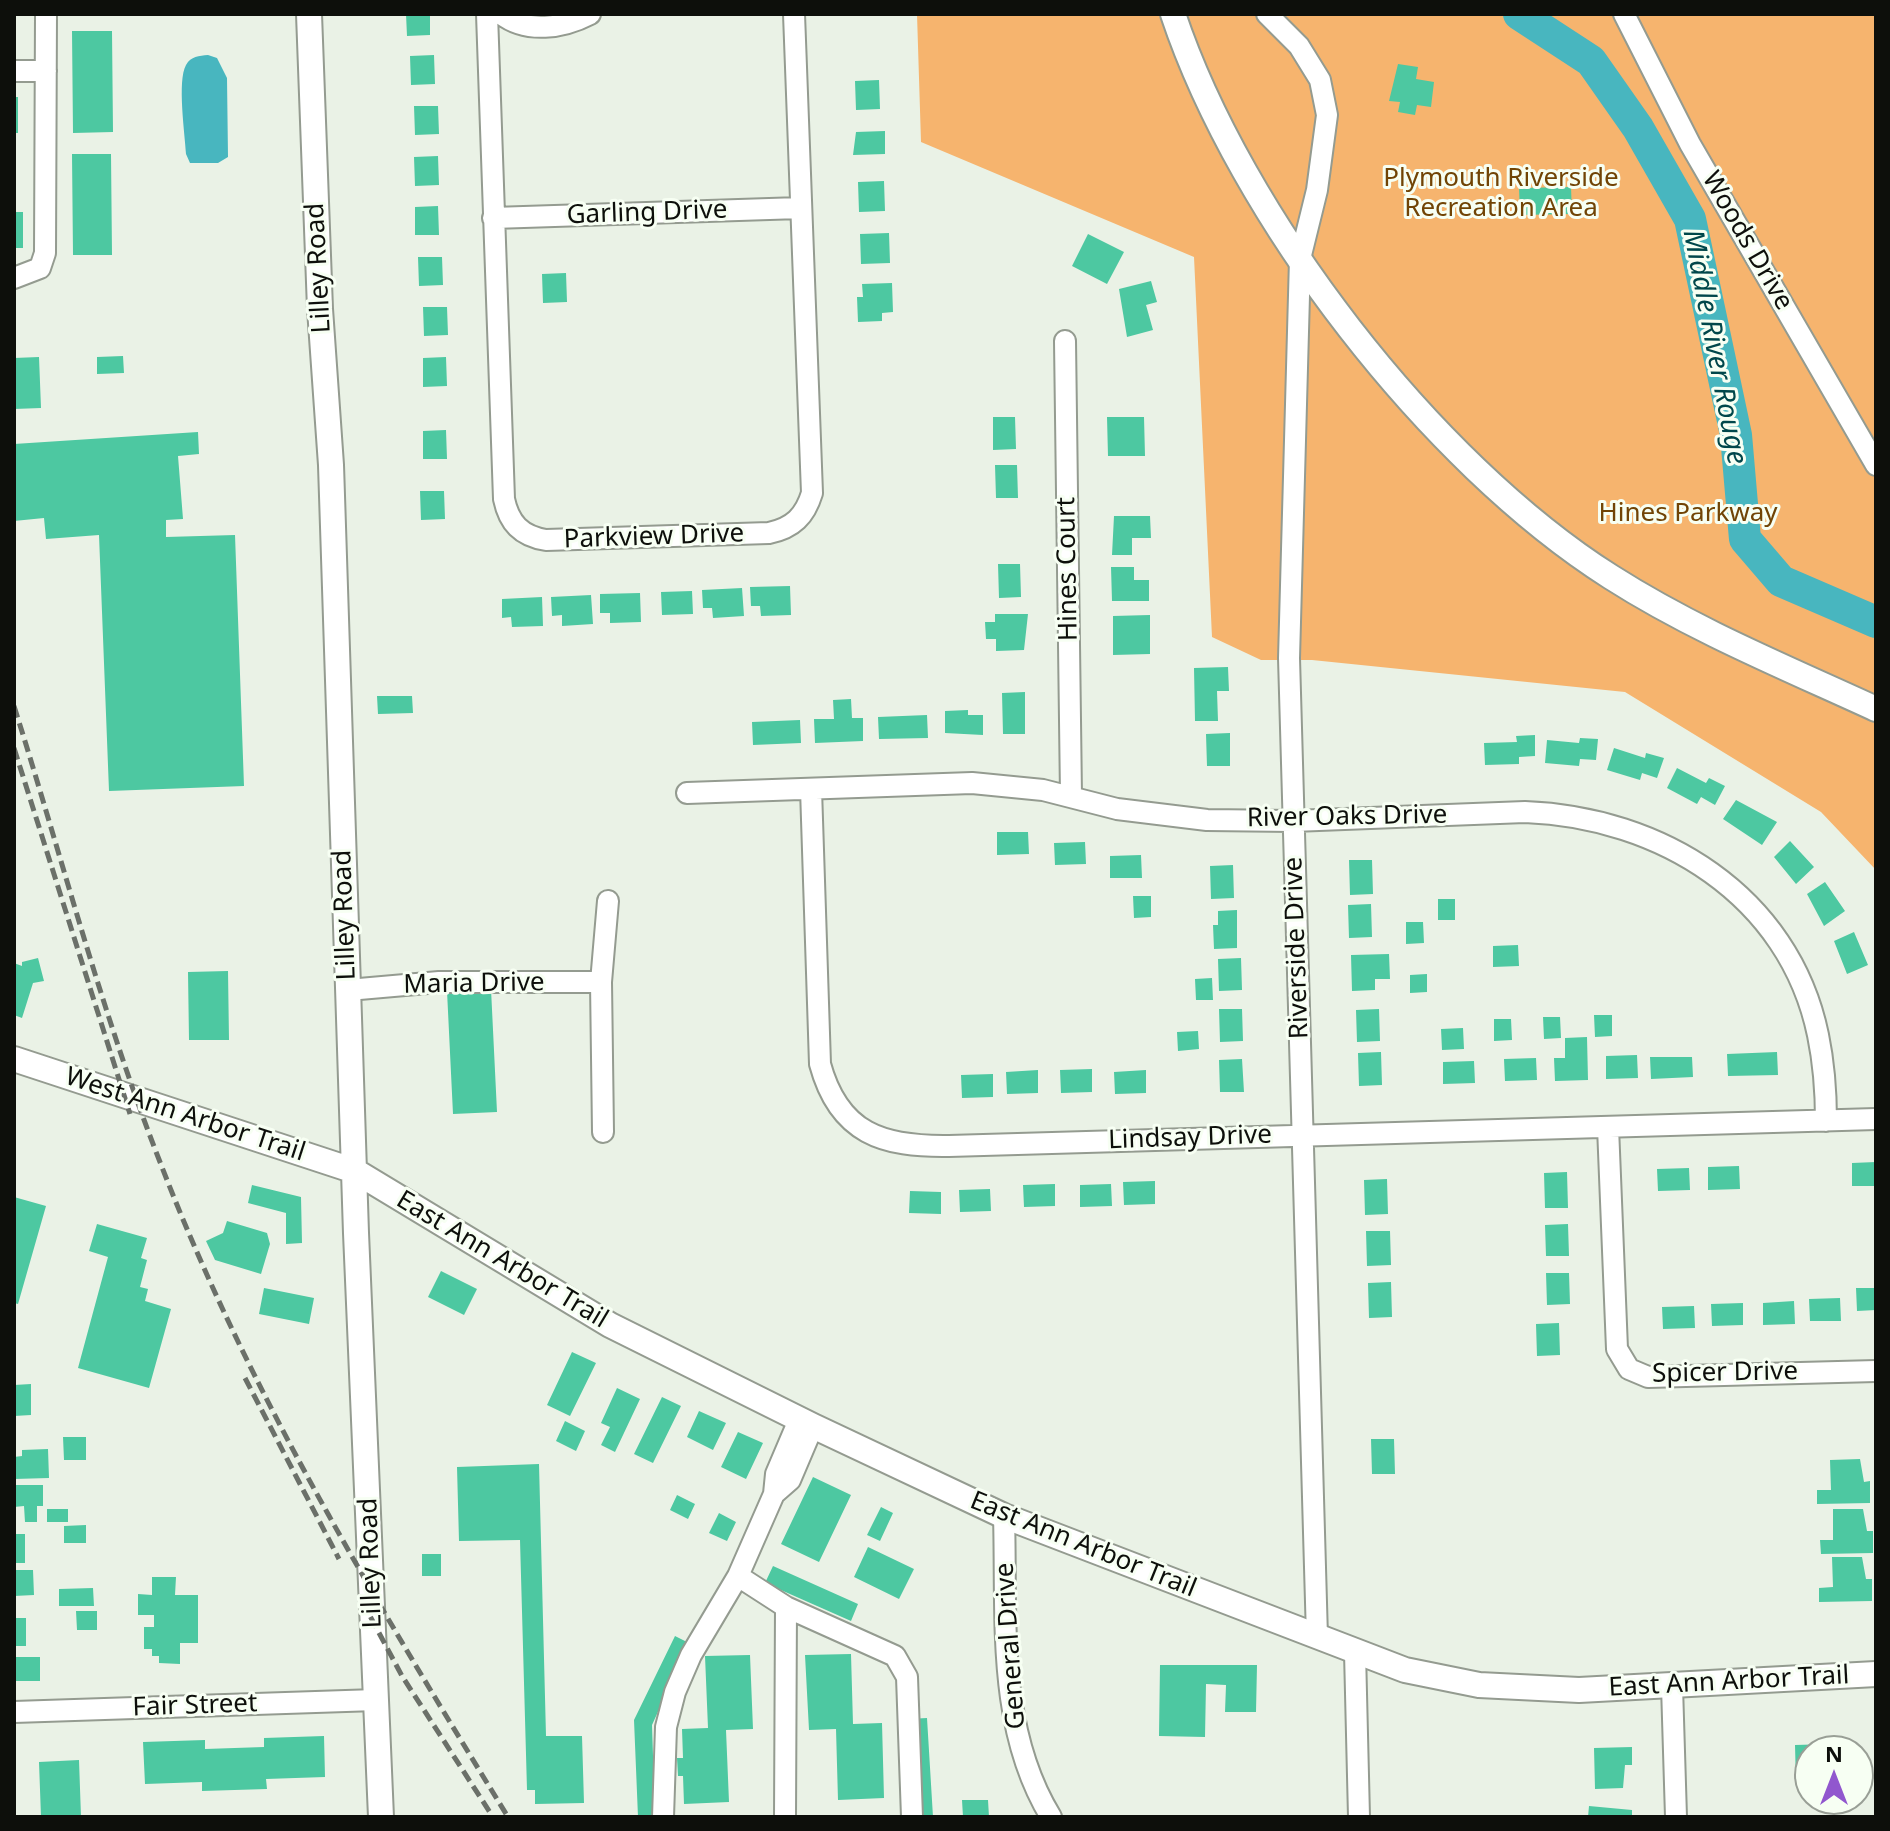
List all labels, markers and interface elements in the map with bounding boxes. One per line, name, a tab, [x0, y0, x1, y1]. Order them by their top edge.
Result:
park label: Plymouth Riverside Recreation Area	[1383, 163, 1619, 224]
street label: Woods Drive	[1695, 166, 1799, 316]
street label: Garling Drive	[566, 195, 728, 231]
street label: Lilley Road	[300, 202, 338, 334]
water label: Middle River Rouge	[1675, 227, 1753, 467]
street label: Hines Court	[1051, 497, 1085, 641]
park label: Hines Parkway	[1598, 498, 1778, 530]
street label: Parkview Drive	[563, 518, 745, 556]
street label: River Oaks Drive	[1246, 800, 1448, 834]
street label: Lilley Road	[327, 849, 363, 981]
street label: Riverside Drive	[1278, 856, 1316, 1040]
street label: Maria Drive	[403, 967, 545, 1001]
street label: West Ann Arbor Trail	[61, 1061, 309, 1169]
street label: Lindsay Drive	[1108, 1120, 1272, 1156]
street label: East Ann Arbor Trail	[391, 1185, 613, 1335]
street label: Spicer Drive	[1652, 1356, 1798, 1390]
street label: East Ann Arbor Trail	[965, 1485, 1201, 1605]
street label: Lilley Road	[353, 1497, 389, 1629]
street label: General Drive	[990, 1562, 1032, 1730]
street label: East Ann Arbor Trail	[1608, 1660, 1850, 1704]
street label: Fair Street	[132, 1688, 258, 1724]
north arrow	[1794, 1735, 1874, 1815]
text: N	[1825, 1738, 1843, 1768]

